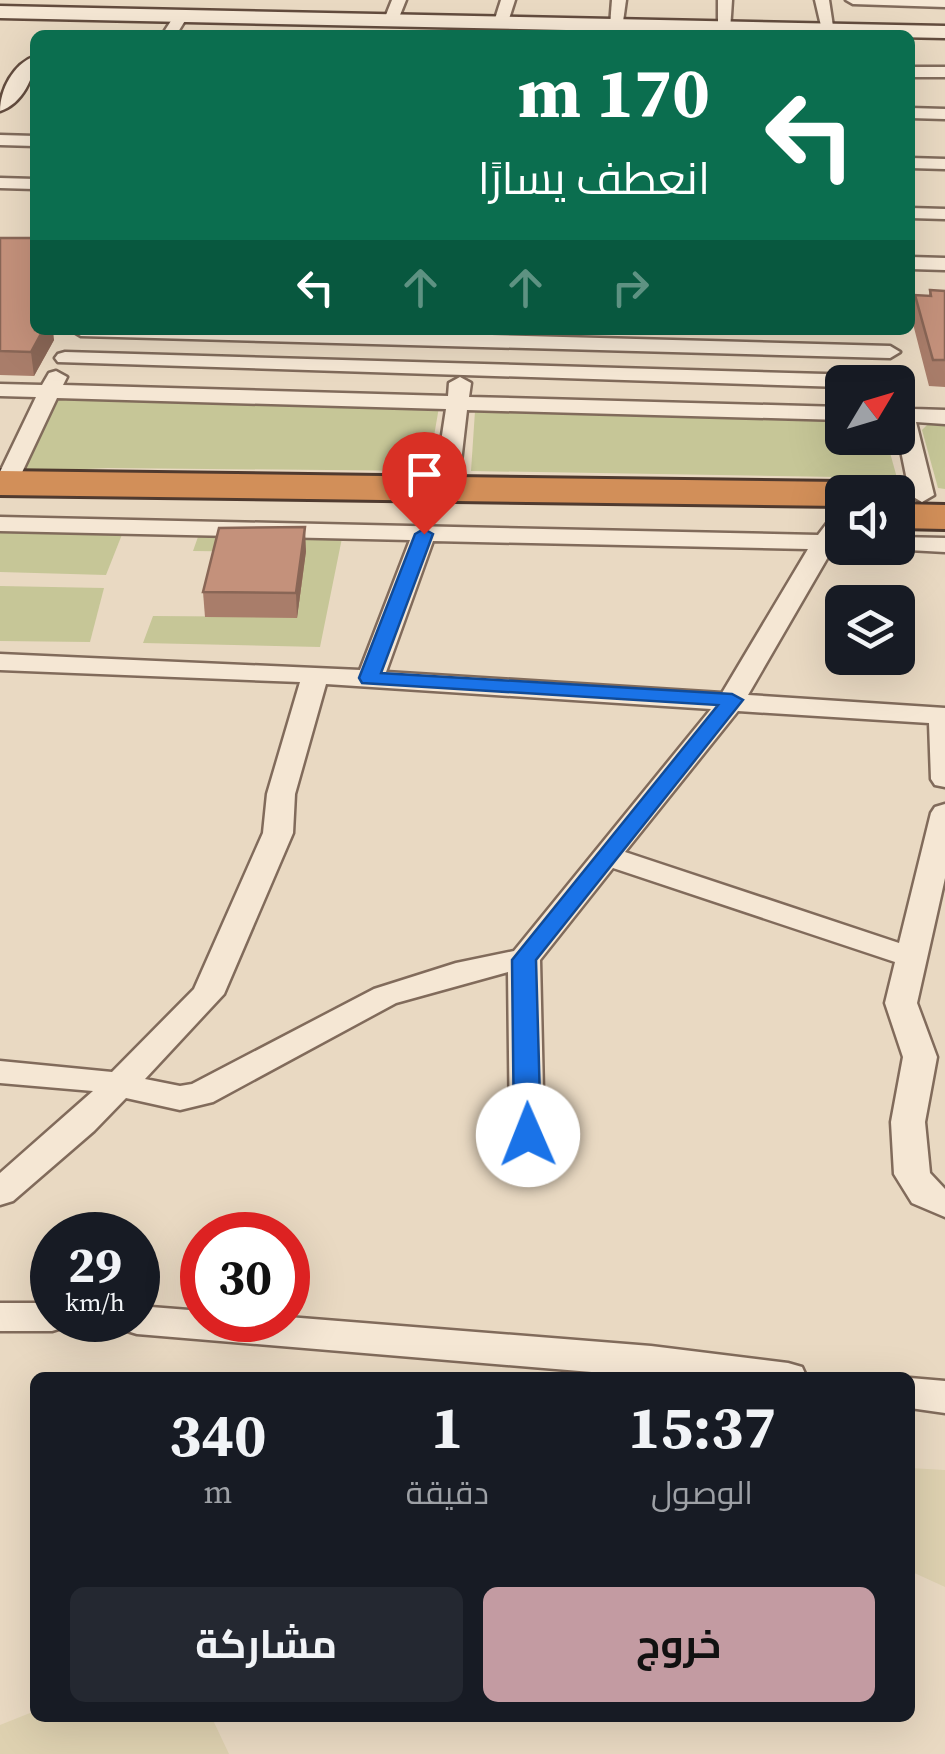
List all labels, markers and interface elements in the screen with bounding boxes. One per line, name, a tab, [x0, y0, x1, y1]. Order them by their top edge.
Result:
text: 170 m	[518, 44, 710, 140]
icon: left	[745, 70, 875, 200]
text: انعطف يسارًا	[478, 147, 710, 209]
icon: left	[288, 260, 343, 315]
icon: ahead	[393, 260, 448, 315]
icon: ahead	[498, 260, 553, 315]
icon: right	[603, 260, 658, 315]
north arrow	[825, 365, 915, 455]
map controls	[825, 365, 915, 675]
pin	[382, 432, 467, 535]
icon: arrive	[397, 447, 452, 502]
button: sound	[825, 475, 915, 565]
button: layers	[825, 585, 915, 675]
position arrow	[476, 1083, 580, 1187]
speed limit sign: 30	[180, 1212, 310, 1342]
text: 29	[68, 1230, 122, 1299]
text: km/h	[65, 1285, 125, 1319]
text: 1	[431, 1386, 464, 1468]
text: 15:37	[628, 1386, 776, 1468]
text: 340	[169, 1394, 267, 1476]
text: m	[203, 1470, 232, 1514]
text: دقيقة	[406, 1471, 489, 1515]
text: الوصول	[651, 1471, 753, 1515]
button: مشاركة	[70, 1587, 463, 1702]
button: خروج	[483, 1587, 875, 1702]

